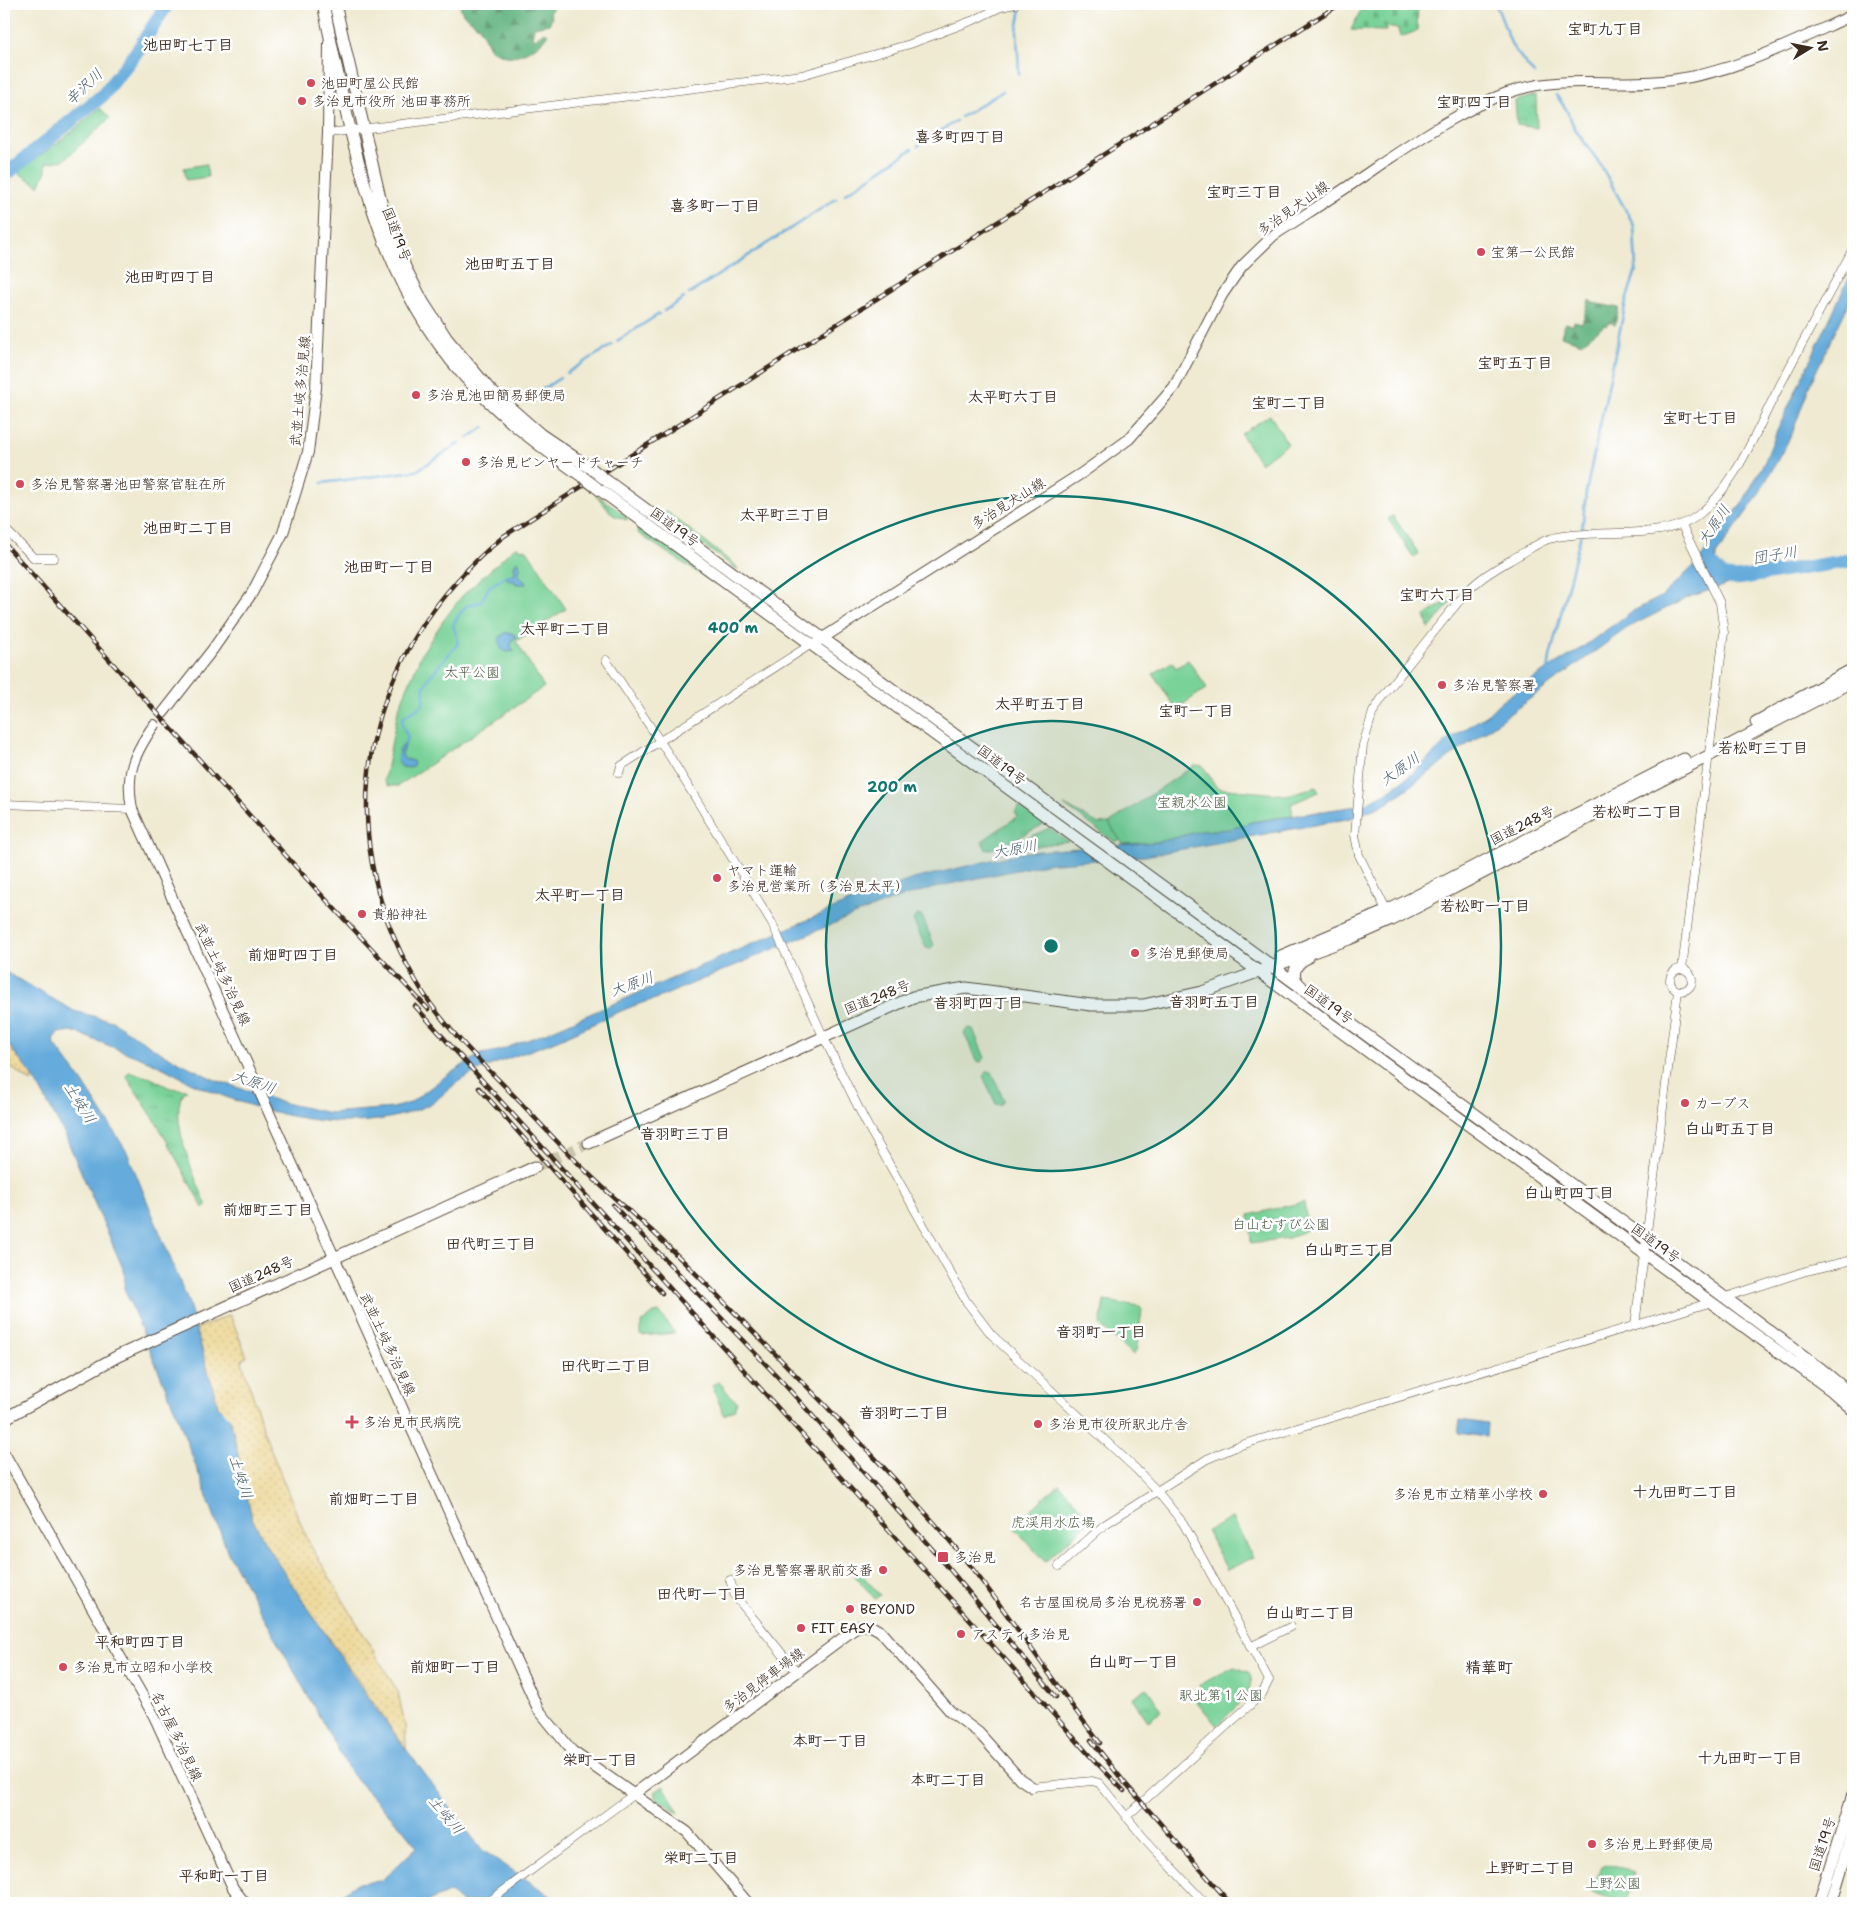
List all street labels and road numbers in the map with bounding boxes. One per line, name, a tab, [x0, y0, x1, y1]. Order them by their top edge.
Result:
street label: 多治見犬山線	[1253, 177, 1333, 239]
street label: 国道19号	[378, 204, 416, 264]
street label: 武並土岐多治見線	[286, 334, 314, 448]
street label: 多治見犬山線	[968, 473, 1048, 533]
street label: 国道19号	[647, 503, 703, 551]
street label: 国道19号	[974, 741, 1030, 789]
street label: 国道248号	[1487, 801, 1557, 849]
street label: 武並土岐多治見線	[191, 919, 255, 1029]
street label: 国道248号	[841, 976, 913, 1018]
street label: 国道19号	[1301, 980, 1357, 1028]
street label: 国道19号	[1628, 1219, 1684, 1267]
street label: 国道248号	[225, 1252, 297, 1296]
street label: 武並土岐多治見線	[356, 1289, 420, 1399]
street label: 多治見停車場線	[718, 1643, 808, 1717]
street label: 名古屋多治見線	[147, 1688, 207, 1784]
street label: 国道19号	[1805, 1814, 1839, 1874]

